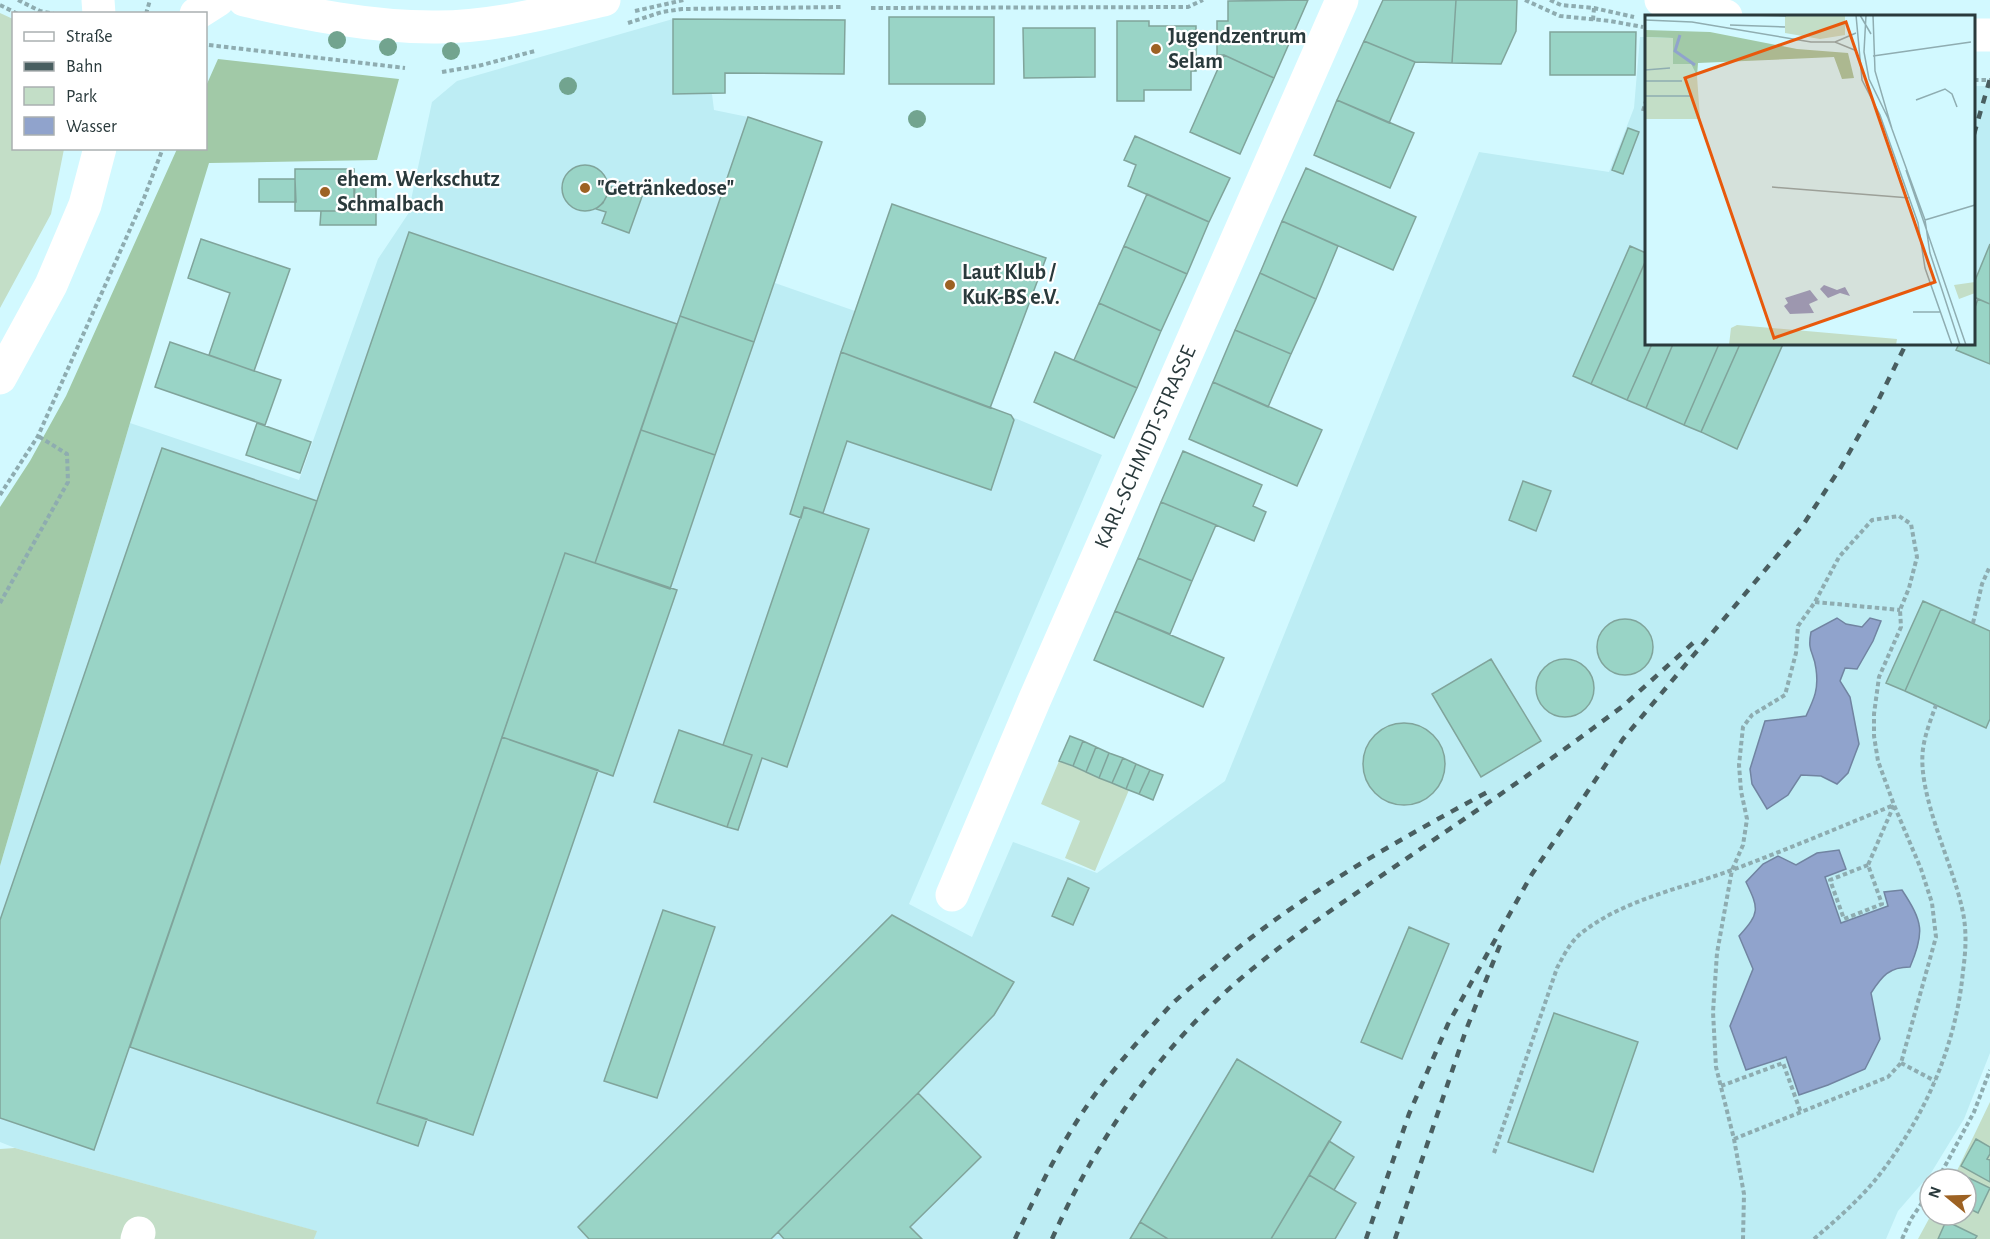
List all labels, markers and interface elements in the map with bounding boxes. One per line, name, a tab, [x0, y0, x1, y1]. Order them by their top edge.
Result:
legend	[12, 12, 207, 150]
inset map	[1645, 15, 1975, 345]
place label: Jugendzentrum Selam	[1168, 25, 1307, 72]
text: Straße	[66, 28, 112, 46]
marker: Jugendzentrum Selam	[1149, 42, 1163, 56]
text: Bahn	[66, 58, 102, 76]
text: Park	[66, 88, 98, 106]
text: Wasser	[66, 118, 117, 136]
place label: ehem. Werkschutz Schmalbach	[337, 168, 500, 215]
place label: "Getränkedose"	[597, 177, 734, 199]
marker: "Getränkedose"	[578, 181, 592, 195]
marker: ehem. Werkschutz Schmalbach	[318, 185, 332, 199]
place label: Laut Klub / KuK-BS e.V.	[962, 261, 1060, 308]
marker: Laut Klub / KuK-BS e.V.	[943, 278, 957, 292]
street label: KARL-SCHMIDT-STRASSE	[1090, 342, 1200, 552]
north arrow	[1918, 1167, 1978, 1227]
text: N	[1925, 1185, 1944, 1200]

